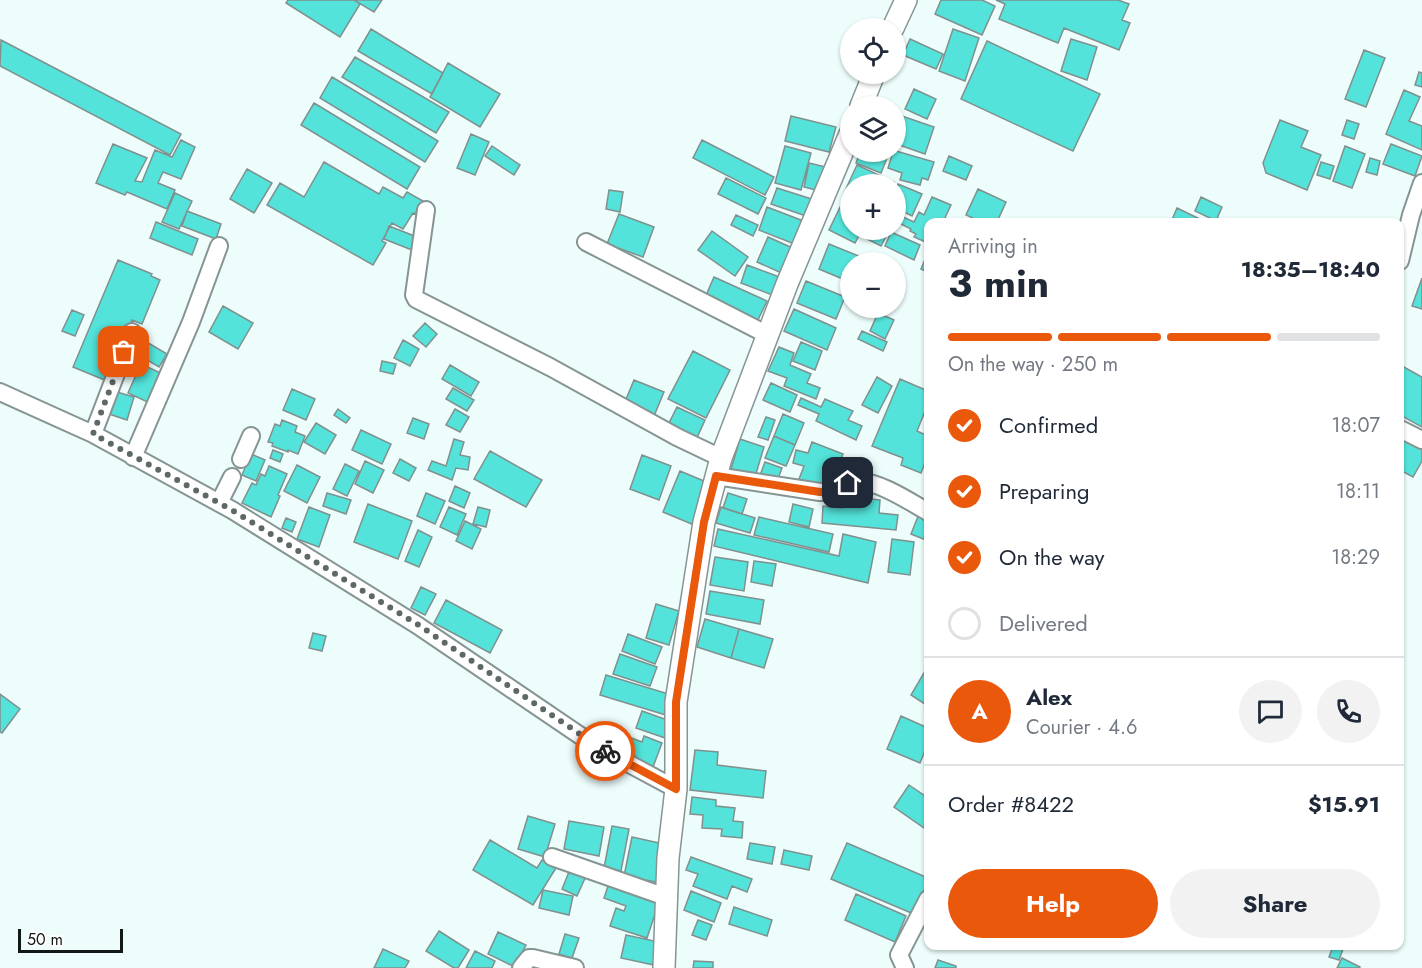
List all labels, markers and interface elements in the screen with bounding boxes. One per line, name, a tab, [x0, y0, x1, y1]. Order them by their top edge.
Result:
map controls	[840, 18, 906, 318]
button: locate	[840, 18, 906, 84]
button: layers	[840, 96, 906, 162]
button: +	[840, 174, 906, 240]
text: Arriving in	[948, 232, 1038, 261]
button: −	[840, 252, 906, 318]
text: 18:35–18:40	[1241, 253, 1380, 285]
text: 3 min	[948, 255, 1049, 312]
pin	[98, 326, 149, 377]
icon: bag	[107, 335, 140, 368]
text: On the way · 250 m	[948, 350, 1118, 379]
icon: check	[948, 409, 981, 442]
text: Confirmed	[999, 409, 1098, 441]
text: 18:07	[1332, 411, 1380, 440]
pin	[822, 457, 873, 508]
icon: home	[831, 466, 864, 499]
icon: check	[948, 475, 981, 508]
text: Preparing	[999, 475, 1090, 507]
text: 18:11	[1336, 477, 1380, 506]
icon: check	[948, 541, 981, 574]
text: On the way	[999, 541, 1104, 573]
text: 18:29	[1331, 543, 1380, 572]
text: Delivered	[999, 607, 1088, 639]
button: chat	[1239, 680, 1302, 743]
button: phone	[1317, 680, 1380, 743]
text: Alex	[1026, 681, 1072, 713]
text: A	[971, 695, 988, 727]
text: Courier · 4.6	[1026, 713, 1138, 742]
courier	[575, 721, 635, 781]
icon: bike	[589, 735, 622, 768]
text: Order #8422	[948, 788, 1074, 820]
text: $15.91	[1308, 788, 1380, 820]
button: Help	[948, 869, 1158, 938]
button: Share	[1170, 869, 1380, 938]
scale bar	[18, 926, 123, 954]
text: 50 m	[27, 928, 63, 951]

